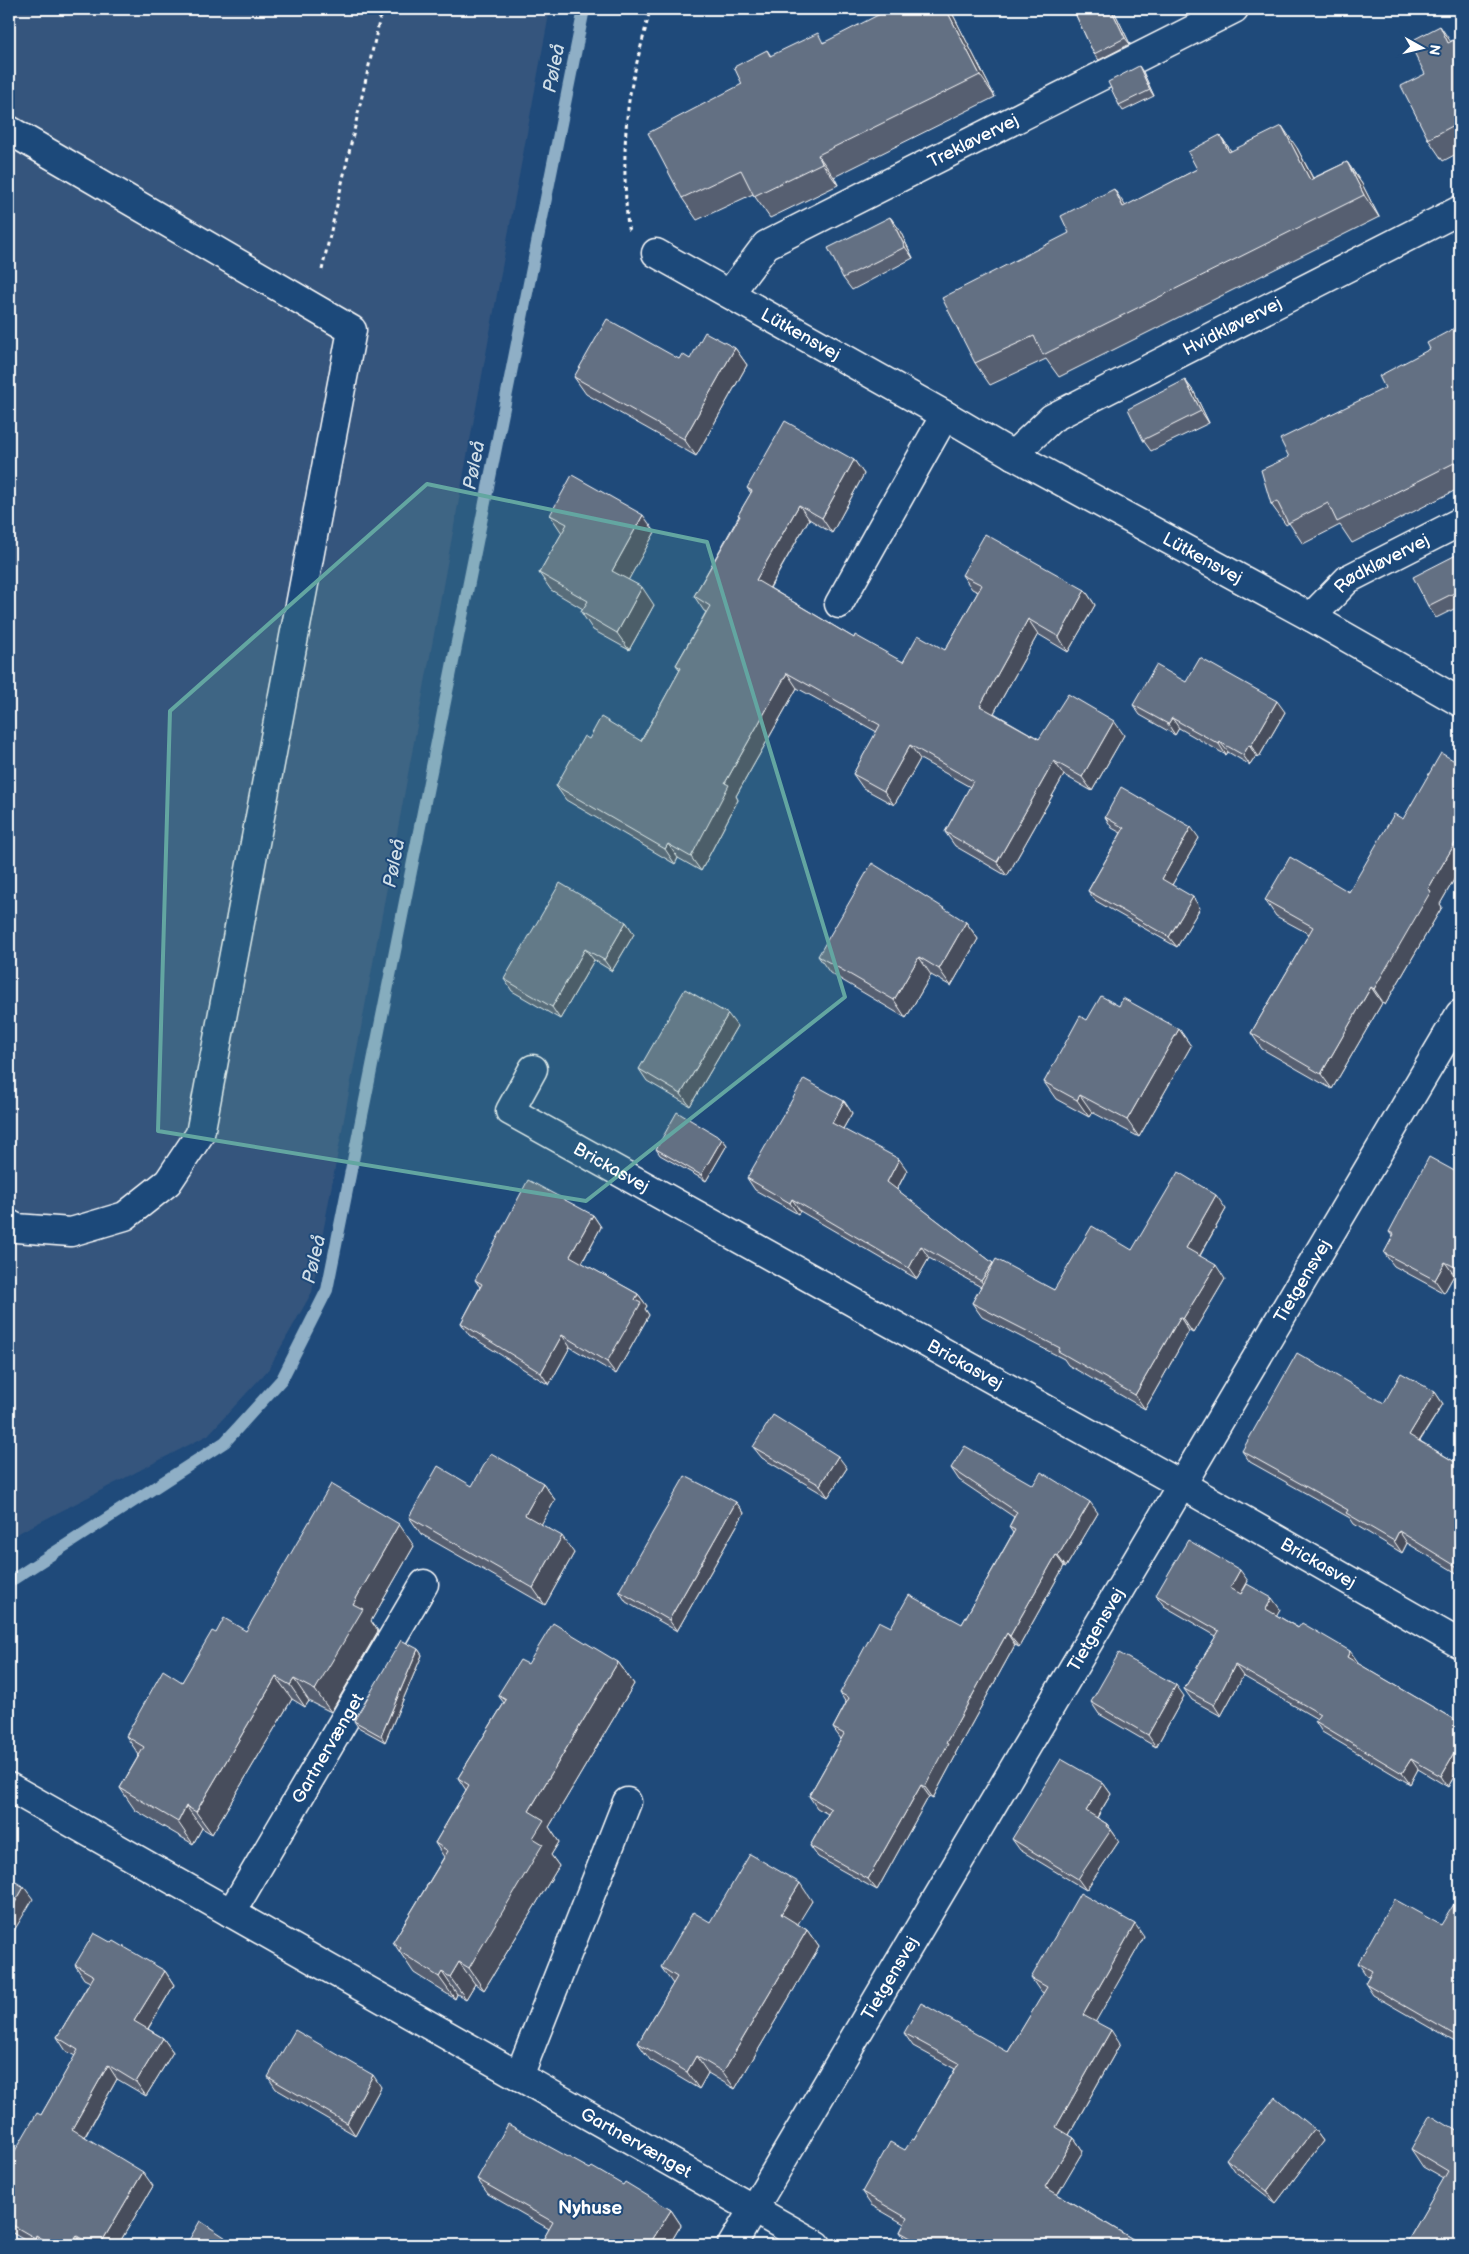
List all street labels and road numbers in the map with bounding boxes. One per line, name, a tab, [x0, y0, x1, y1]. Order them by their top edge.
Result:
street label: Trekløvervej	[925, 109, 1022, 173]
street label: Hvidkløvervej	[1179, 293, 1285, 361]
street label: Lütkensvej	[757, 304, 844, 365]
street label: Lütkensvej	[1159, 528, 1246, 589]
street label: Rødkløvervej	[1330, 529, 1433, 598]
street label: Brickasvej	[570, 1138, 653, 1197]
street label: Tietgensvej	[1270, 1236, 1335, 1327]
street label: Brickasvej	[923, 1335, 1007, 1394]
street label: Brickasvej	[1277, 1534, 1360, 1593]
street label: Tietgensvej	[1064, 1584, 1129, 1675]
street label: Gartnervænget	[288, 1689, 369, 1807]
street label: Tietgensvej	[857, 1933, 923, 2024]
street label: Gartnervænget	[577, 2103, 696, 2183]

